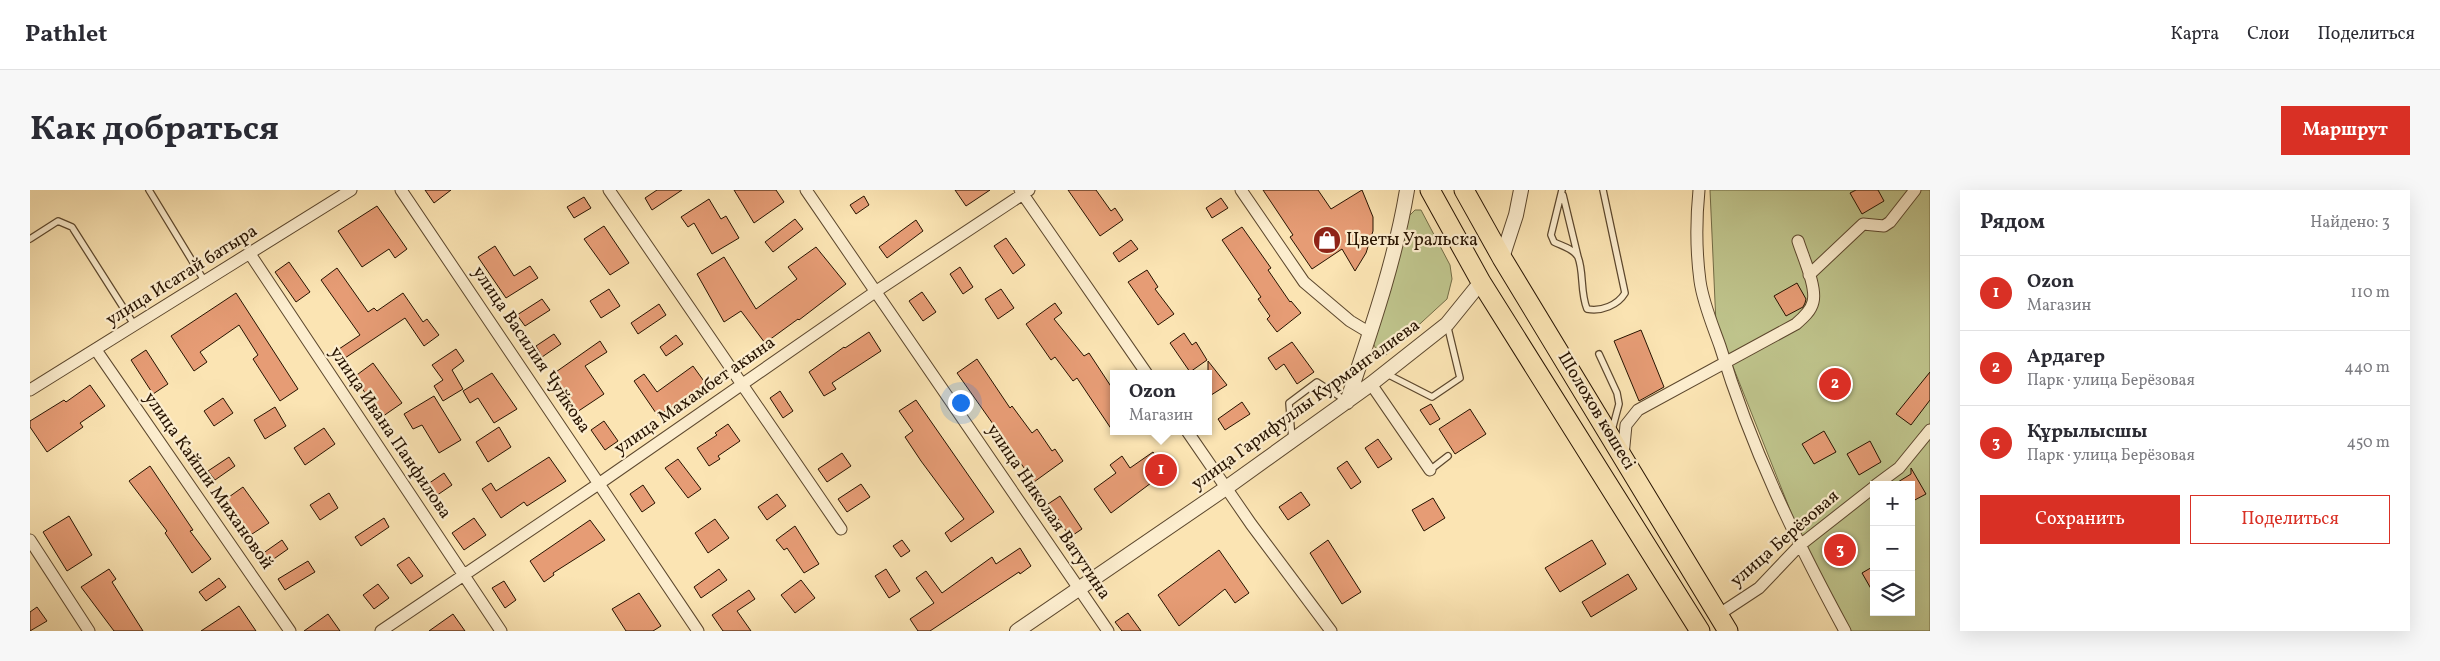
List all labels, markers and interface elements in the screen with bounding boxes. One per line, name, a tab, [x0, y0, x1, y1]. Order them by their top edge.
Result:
text: Pathlet	[25, 18, 107, 52]
text: Карта	[2171, 22, 2219, 47]
text: Слои	[2247, 22, 2289, 47]
text: Поделиться	[2317, 22, 2415, 47]
text: Как добраться	[30, 106, 279, 154]
button: Маршрут	[2281, 106, 2410, 155]
text: Рядом	[1980, 208, 2045, 237]
text: Найдено: 3	[2310, 212, 2390, 234]
street label: улица Исатай батыра	[101, 219, 263, 333]
shop icon: Цветы Уральска	[1312, 225, 1342, 255]
place label: Цветы Уральска	[1346, 228, 1478, 253]
street label: улица Василия Чуйкова	[466, 262, 596, 438]
text: Ozon	[2027, 269, 2074, 295]
text: 1	[1993, 282, 1999, 304]
text: 110 m	[2351, 282, 2390, 304]
text: Магазин	[2027, 295, 2091, 317]
street label: улица Гарифуллы Курмангалиева	[1187, 313, 1426, 497]
street label: улица Махамбет акына	[609, 331, 781, 461]
street label: улица Ивана Панфилова	[323, 342, 457, 524]
text: Ардагер	[2027, 344, 2105, 370]
street label: Шолохов көшесі	[1551, 347, 1641, 475]
text: 2	[1992, 357, 2000, 379]
text: 440 m	[2344, 357, 2390, 379]
pin: 2	[1819, 365, 1851, 403]
popup	[1110, 370, 1212, 435]
text: Парк · улица Берёзовая	[2027, 370, 2195, 392]
text: Ozon	[1129, 379, 1176, 405]
street label: улица Кайши Михановой	[137, 387, 279, 575]
your location	[948, 390, 974, 416]
text: Магазин	[1129, 405, 1193, 427]
street label: улица Николая Ватутина	[980, 419, 1116, 605]
text: Құрылысшы	[2027, 419, 2147, 445]
text: 3	[1992, 432, 2000, 454]
text: 450 m	[2347, 432, 2390, 454]
text: Парк · улица Берёзовая	[2027, 445, 2195, 467]
pin: 1	[1145, 451, 1177, 489]
map controls	[1870, 481, 1915, 616]
button: +	[1870, 481, 1915, 526]
street label: улица Берёзовая	[1725, 485, 1845, 593]
button: Сохранить	[1980, 495, 2180, 544]
button: Поделиться	[2190, 495, 2390, 544]
button: −	[1870, 526, 1915, 571]
pin: 3	[1824, 531, 1856, 569]
button: layers	[1870, 571, 1915, 616]

